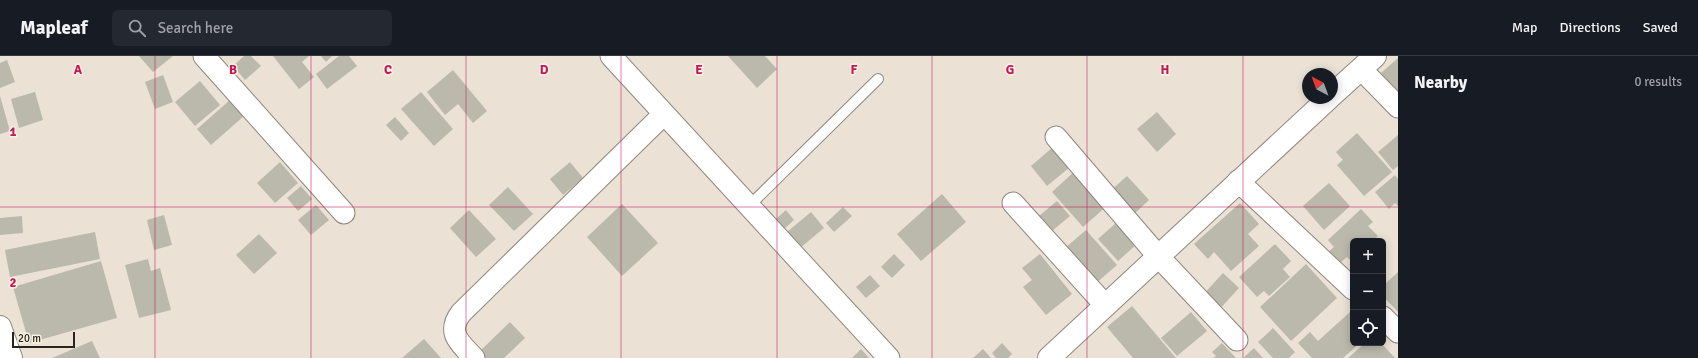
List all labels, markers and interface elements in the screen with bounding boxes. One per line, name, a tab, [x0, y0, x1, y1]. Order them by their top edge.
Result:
search box	[112, 10, 392, 46]
text: Mapleaf	[20, 16, 88, 40]
icon: search	[126, 17, 148, 39]
text: Search here	[158, 19, 233, 37]
text: Map	[1512, 19, 1538, 36]
text: Directions	[1560, 19, 1621, 36]
text: Saved	[1643, 19, 1678, 36]
text: A	[74, 62, 83, 78]
text: B	[229, 62, 237, 78]
text: C	[384, 62, 392, 78]
text: D	[540, 62, 549, 78]
text: E	[695, 62, 703, 78]
text: F	[851, 62, 858, 78]
text: G	[1006, 62, 1014, 78]
text: H	[1161, 62, 1169, 78]
north arrow	[1302, 68, 1338, 104]
text: Nearby	[1414, 72, 1467, 93]
text: 0 results	[1634, 74, 1682, 90]
text: 1	[9, 124, 17, 140]
map controls	[1350, 238, 1386, 346]
button: +	[1350, 238, 1386, 274]
button: −	[1350, 274, 1386, 310]
text: 2	[9, 275, 17, 291]
button: locate	[1350, 310, 1386, 346]
scale bar	[12, 330, 75, 349]
text: 20 m	[18, 332, 41, 345]

